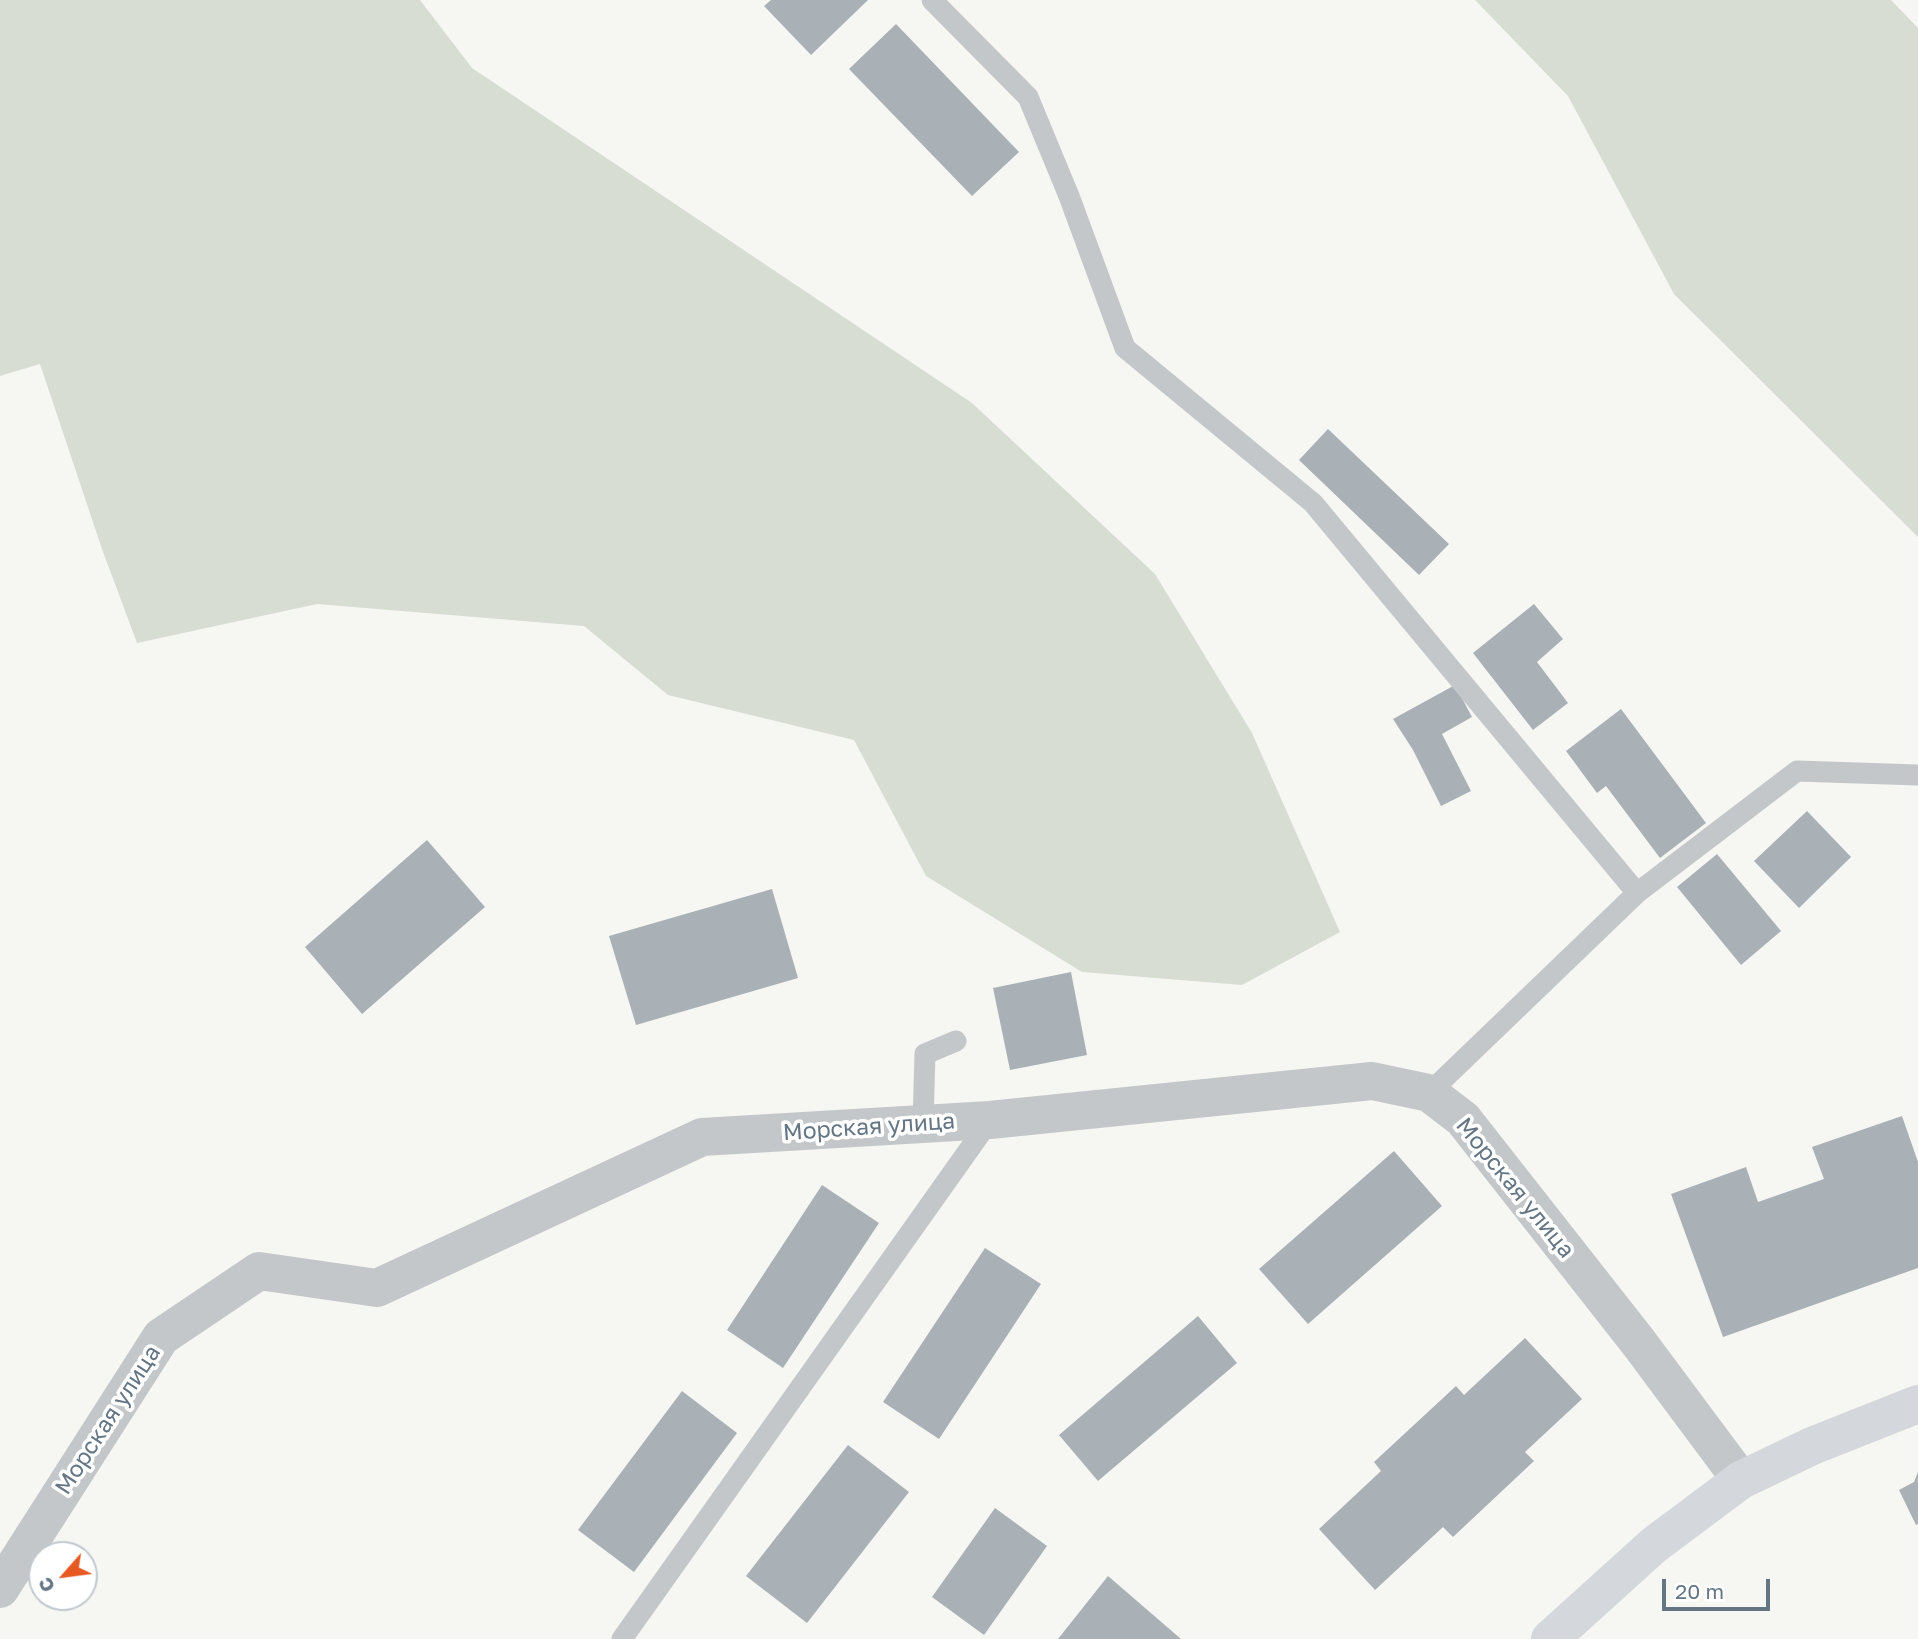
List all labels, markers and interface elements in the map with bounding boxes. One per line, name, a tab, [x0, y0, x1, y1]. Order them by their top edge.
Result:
street label: Морская улица	[782, 1107, 956, 1147]
street label: Морская улица	[1450, 1112, 1580, 1264]
street label: Морская улица	[49, 1340, 167, 1500]
north arrow	[28, 1541, 98, 1611]
scale bar	[1666, 1566, 1774, 1610]
text: С	[32, 1574, 59, 1597]
text: 20 m	[1675, 1578, 1724, 1604]

